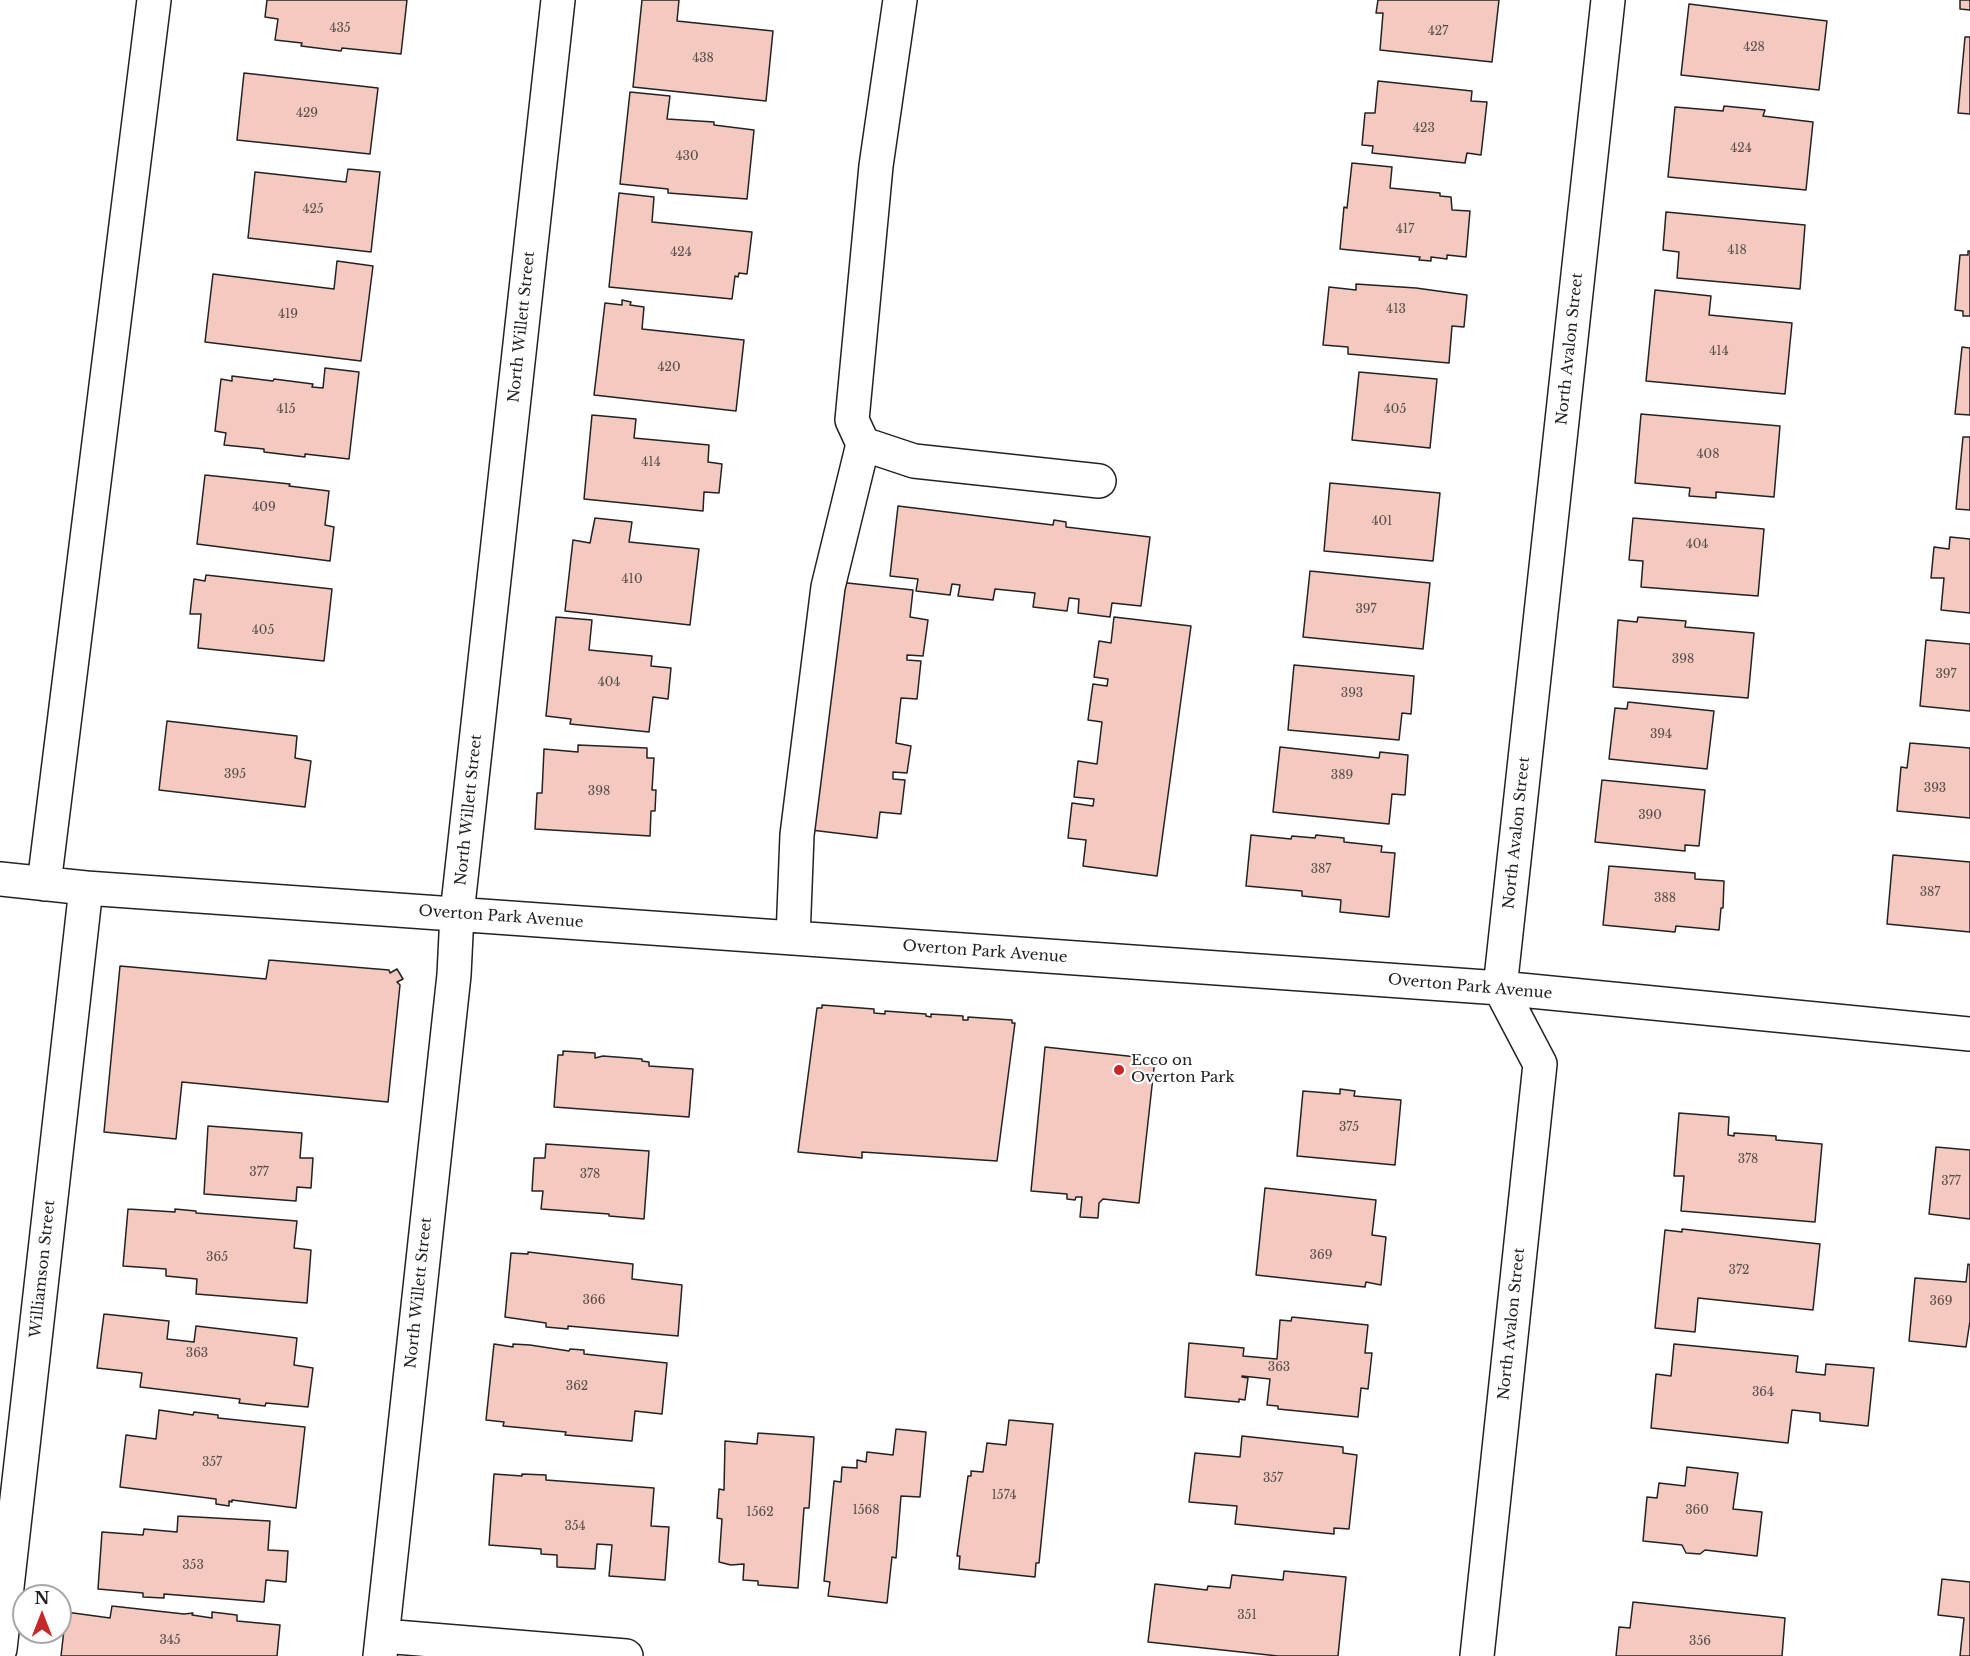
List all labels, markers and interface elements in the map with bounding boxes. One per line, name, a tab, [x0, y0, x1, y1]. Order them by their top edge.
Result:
house number: 435	[329, 22, 351, 36]
house number: 427	[1428, 25, 1448, 39]
house number: 428	[1743, 41, 1765, 55]
house number: 438	[692, 52, 714, 66]
house number: 429	[296, 107, 318, 121]
house number: 423	[1413, 122, 1435, 136]
house number: 424	[1730, 142, 1752, 156]
house number: 430	[676, 150, 698, 164]
house number: 425	[302, 203, 324, 217]
house number: 417	[1396, 223, 1414, 237]
house number: 418	[1727, 244, 1747, 258]
house number: 424	[670, 246, 692, 260]
street label: North Willett Street	[505, 250, 539, 404]
street label: North Avalon Street	[1553, 272, 1587, 426]
house number: 413	[1386, 303, 1406, 317]
house number: 419	[278, 308, 298, 322]
house number: 414	[1709, 345, 1729, 359]
house number: 420	[658, 361, 680, 375]
house number: 415	[276, 403, 296, 417]
house number: 405	[1384, 403, 1406, 417]
house number: 408	[1697, 448, 1719, 462]
house number: 414	[641, 456, 661, 470]
house number: 409	[252, 501, 276, 515]
house number: 401	[1372, 515, 1392, 529]
house number: 404	[1686, 538, 1708, 552]
house number: 410	[622, 573, 642, 587]
house number: 397	[1355, 603, 1377, 617]
house number: 405	[252, 624, 274, 638]
house number: 398	[1672, 653, 1694, 667]
house number: 397	[1935, 668, 1957, 682]
house number: 404	[598, 676, 620, 690]
house number: 393	[1341, 687, 1363, 701]
house number: 394	[1650, 728, 1672, 742]
street label: North Willett Street	[452, 733, 486, 887]
street label: North Avalon Street	[1500, 756, 1534, 910]
house number: 395	[224, 768, 246, 782]
house number: 389	[1331, 769, 1353, 783]
house number: 393	[1924, 782, 1946, 796]
house number: 398	[588, 785, 610, 799]
house number: 390	[1638, 809, 1662, 823]
house number: 387	[1311, 863, 1331, 877]
house number: 387	[1920, 886, 1940, 900]
house number: 388	[1654, 892, 1676, 906]
street label: Overton Park Avenue	[418, 902, 584, 932]
street label: Overton Park Avenue	[902, 937, 1068, 967]
street label: Overton Park Avenue	[1387, 971, 1553, 1003]
place label: Ecco on Overton Park	[1131, 1052, 1235, 1087]
marker: Ecco on Overton Park	[1112, 1063, 1126, 1077]
house number: 375	[1339, 1121, 1359, 1135]
house number: 378	[1738, 1153, 1758, 1167]
house number: 377	[249, 1166, 269, 1180]
house number: 378	[580, 1168, 600, 1182]
house number: 377	[1941, 1175, 1961, 1189]
street label: Williamson Street	[27, 1199, 59, 1339]
street label: North Willett Street	[402, 1216, 436, 1370]
street label: North Avalon Street	[1495, 1247, 1529, 1401]
house number: 369	[1310, 1249, 1332, 1263]
house number: 365	[206, 1251, 228, 1265]
house number: 372	[1729, 1264, 1749, 1278]
house number: 366	[583, 1294, 605, 1308]
house number: 369	[1930, 1295, 1952, 1309]
house number: 363	[186, 1347, 208, 1361]
house number: 363	[1268, 1361, 1290, 1375]
house number: 362	[566, 1380, 588, 1394]
house number: 364	[1752, 1386, 1774, 1400]
house number: 357	[202, 1456, 222, 1470]
house number: 357	[1263, 1472, 1283, 1486]
house number: 1574	[992, 1489, 1016, 1503]
house number: 1568	[852, 1504, 880, 1518]
house number: 360	[1685, 1504, 1709, 1518]
house number: 1562	[746, 1506, 774, 1520]
house number: 354	[564, 1520, 586, 1534]
house number: 353	[182, 1559, 204, 1573]
north arrow	[12, 1584, 72, 1644]
text: N	[34, 1588, 50, 1608]
house number: 351	[1237, 1609, 1257, 1623]
house number: 345	[159, 1634, 181, 1648]
house number: 356	[1689, 1635, 1711, 1649]

